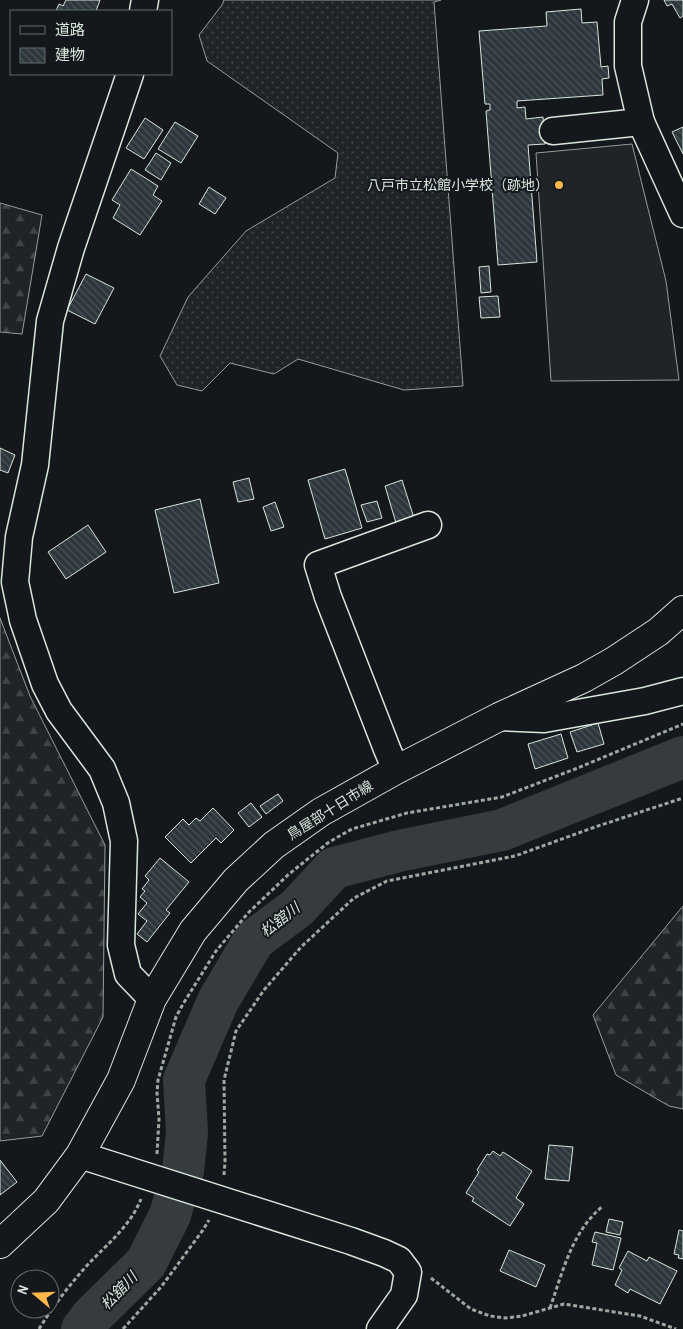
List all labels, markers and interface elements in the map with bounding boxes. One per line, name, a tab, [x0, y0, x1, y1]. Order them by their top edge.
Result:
legend	[10, 10, 172, 75]
text: 道路	[55, 19, 85, 40]
text: 建物	[55, 44, 85, 65]
place label: 八戸市立松館小学校（跡地）	[367, 176, 549, 194]
marker: 八戸市立松館小学校（跡地）	[553, 179, 565, 191]
street label: 鳥屋部十日市線	[284, 776, 376, 844]
water label: 松舘川	[255, 896, 305, 942]
water label: 松舘川	[95, 1266, 143, 1314]
north arrow	[10, 1269, 60, 1319]
text: N	[13, 1283, 33, 1297]

